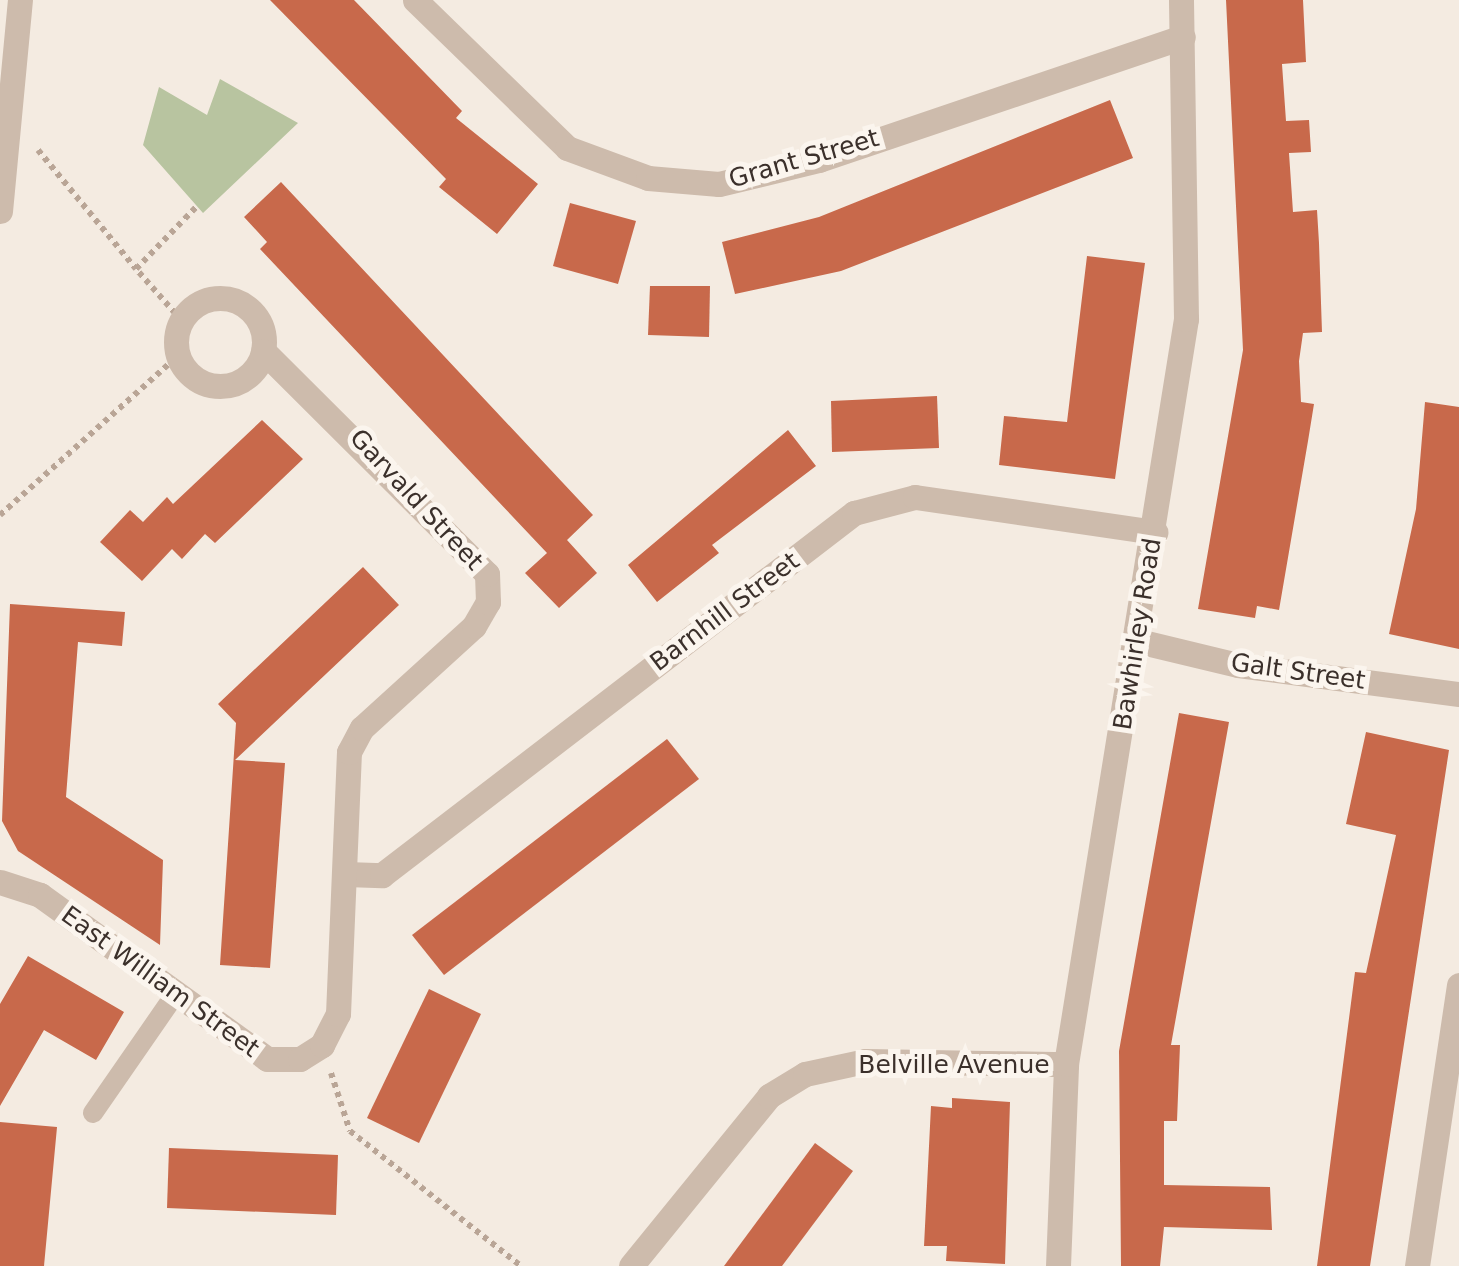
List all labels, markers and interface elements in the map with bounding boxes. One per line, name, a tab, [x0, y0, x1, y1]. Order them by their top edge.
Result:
street label: Grant Street	[726, 123, 882, 195]
street label: Garvald Street	[343, 423, 489, 577]
street label: Bawhirley Road	[1108, 536, 1168, 732]
street label: Barnhill Street	[645, 546, 805, 678]
street label: Galt Street	[1229, 648, 1367, 696]
street label: East William Street	[55, 900, 265, 1064]
street label: Belville Avenue	[858, 1050, 1050, 1080]

